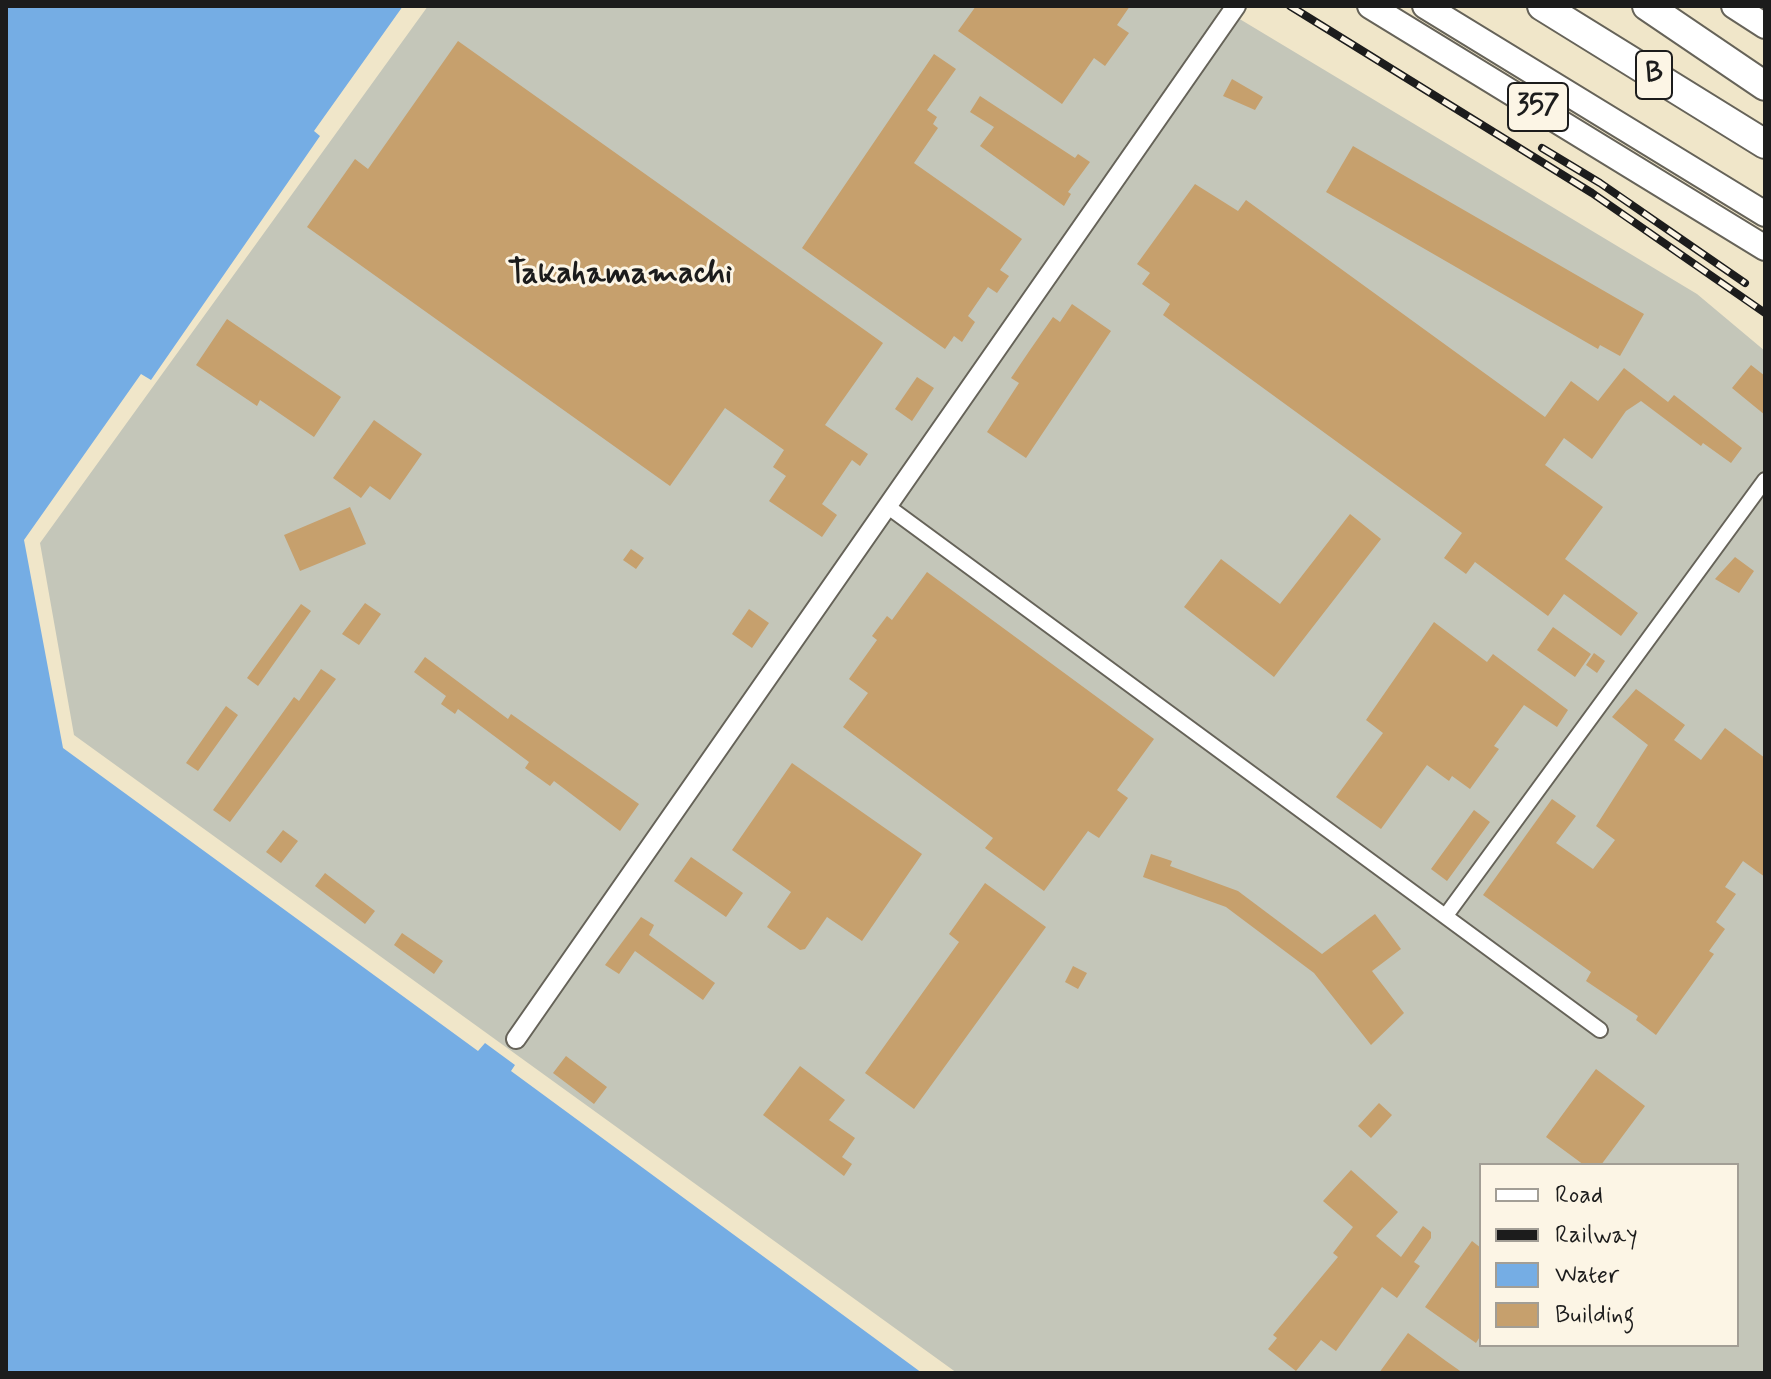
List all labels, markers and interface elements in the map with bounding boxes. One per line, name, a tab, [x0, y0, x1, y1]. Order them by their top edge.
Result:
road number: B	[1636, 51, 1672, 99]
road number: 357	[1508, 83, 1568, 131]
district label: Takahamamachi	[508, 256, 732, 294]
legend	[1479, 1163, 1739, 1347]
text: Road	[1555, 1180, 1603, 1211]
text: Railway	[1555, 1220, 1638, 1251]
text: Water	[1555, 1260, 1619, 1291]
text: Building	[1555, 1300, 1635, 1331]

